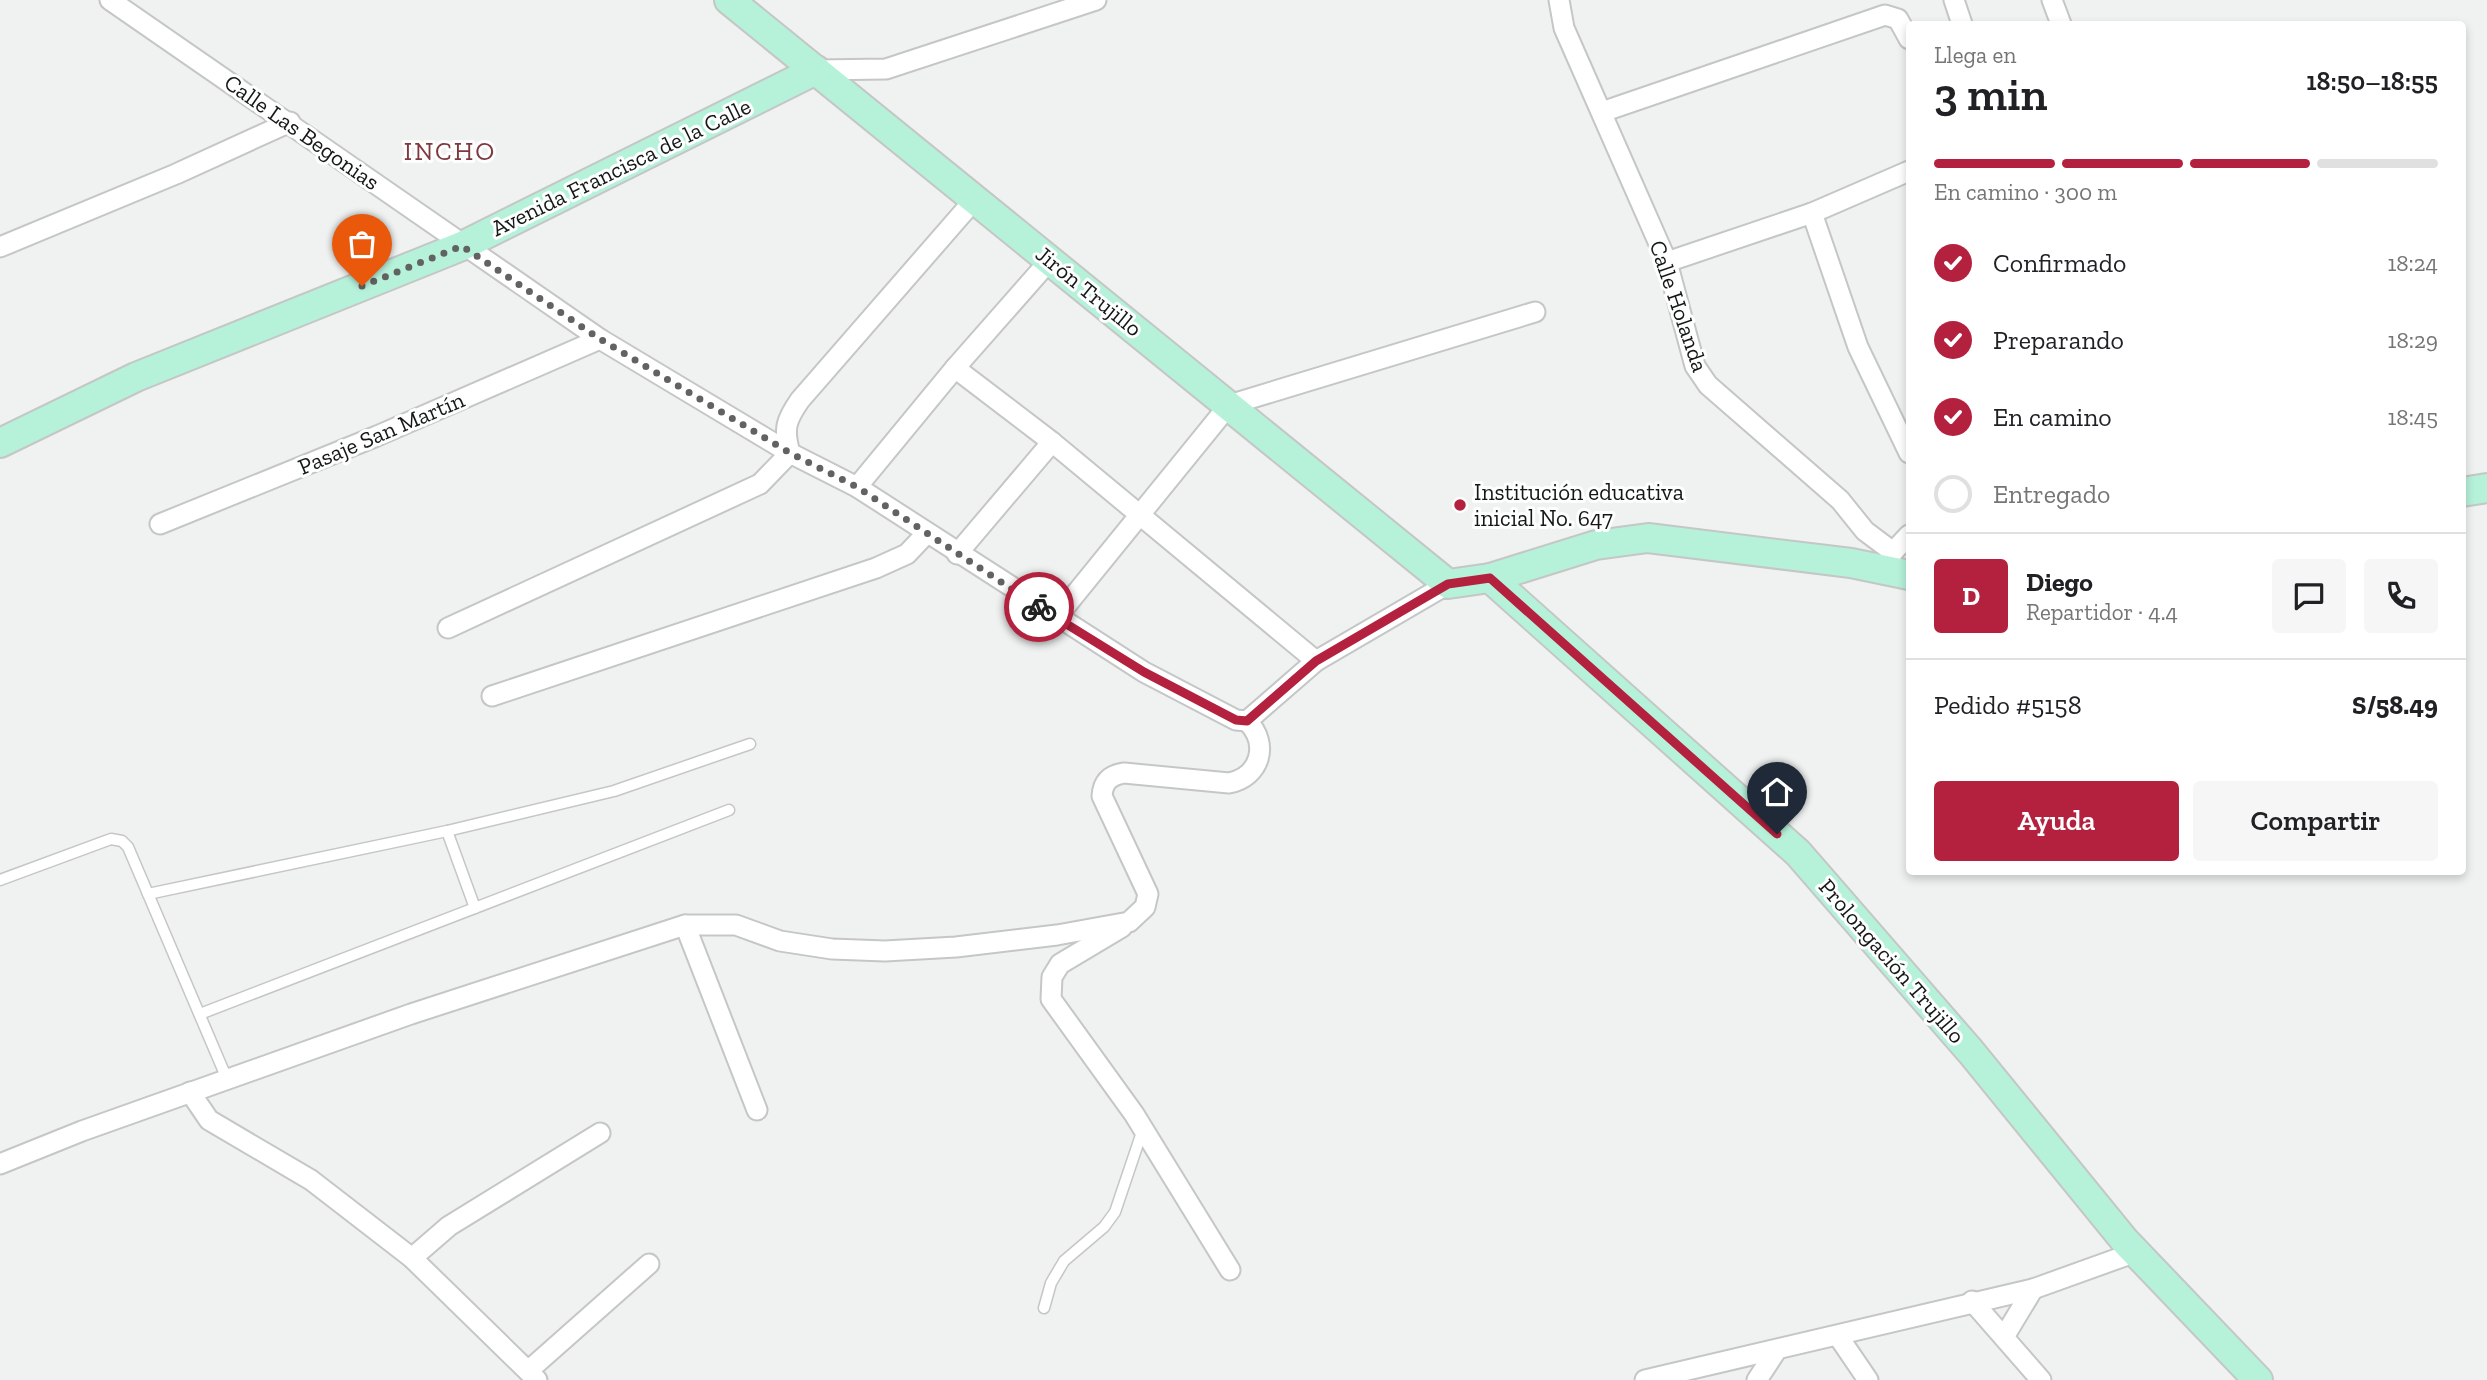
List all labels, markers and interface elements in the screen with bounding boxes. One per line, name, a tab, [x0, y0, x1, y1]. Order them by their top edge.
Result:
text: Llega en	[1934, 41, 2016, 69]
text: 18:50–18:55	[2306, 65, 2438, 97]
text: 3 min	[1934, 67, 2047, 122]
street label: Calle Las Begonias	[219, 68, 385, 196]
street label: Avenida Francisca de la Calle	[487, 92, 755, 242]
district label: INCHO	[404, 135, 496, 167]
text: En camino · 300 m	[1934, 178, 2117, 206]
pin	[332, 214, 392, 286]
icon: bag	[343, 225, 381, 263]
street label: Calle Holanda	[1643, 237, 1715, 375]
street label: Jirón Trujillo	[1030, 240, 1148, 342]
icon: check	[1934, 244, 1972, 282]
text: Confirmado	[1993, 247, 2126, 279]
text: 18:24	[2387, 249, 2438, 277]
icon: check	[1934, 321, 1972, 359]
text: Preparando	[1993, 324, 2124, 356]
text: 18:29	[2388, 326, 2438, 354]
street label: Pasaje San Martín	[294, 385, 468, 481]
icon: check	[1934, 398, 1972, 436]
text: En camino	[1993, 401, 2112, 433]
text: 18:45	[2387, 403, 2438, 431]
place label: Institución educativa inicial No. 647	[1474, 478, 1684, 532]
text: Entregado	[1993, 478, 2110, 510]
marker: Institución educativa inicial No. 647	[1452, 497, 1468, 513]
button: chat	[2272, 559, 2346, 633]
button: phone	[2364, 559, 2438, 633]
text: Diego	[2026, 566, 2093, 598]
courier	[1004, 572, 1074, 642]
text: D	[1962, 580, 1980, 612]
icon: bike	[1020, 588, 1058, 626]
text: Repartidor · 4.4	[2026, 598, 2178, 626]
text: Pedido #5158	[1934, 689, 2082, 721]
text: S/58.49	[2352, 689, 2438, 721]
pin	[1747, 762, 1807, 834]
icon: home	[1758, 773, 1796, 811]
button: Ayuda	[1934, 781, 2179, 861]
button: Compartir	[2193, 781, 2438, 861]
street label: Prolongación Trujillo	[1813, 873, 1971, 1049]

